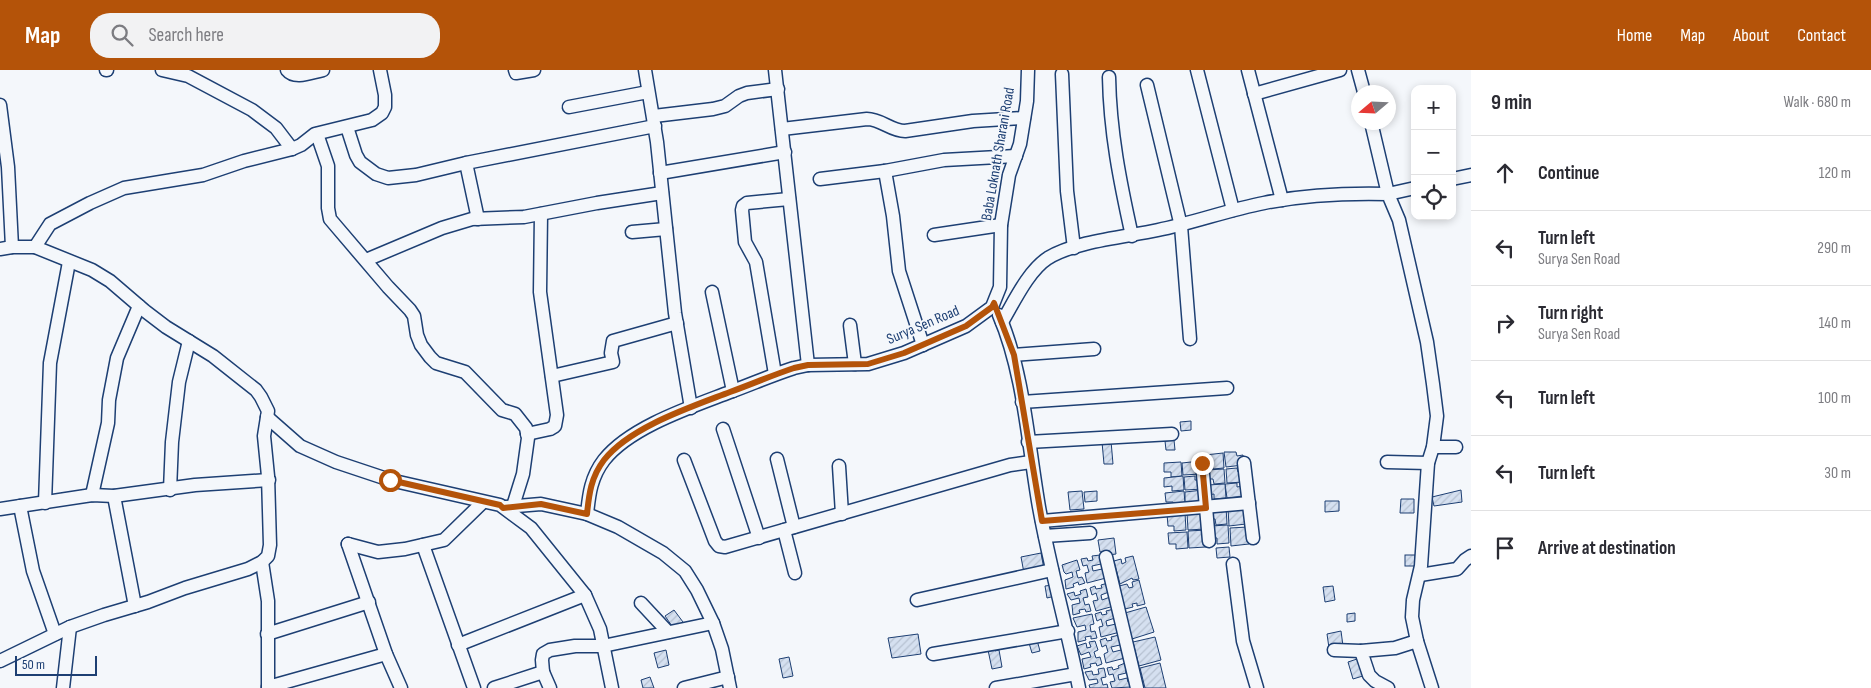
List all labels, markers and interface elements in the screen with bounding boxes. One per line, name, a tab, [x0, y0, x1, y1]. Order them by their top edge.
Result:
search box	[90, 13, 440, 58]
text: Map	[25, 21, 60, 50]
icon: search	[108, 21, 136, 49]
text: Search here	[148, 24, 224, 47]
text: Home	[1617, 25, 1652, 46]
text: Map	[1680, 25, 1705, 46]
text: About	[1733, 25, 1769, 46]
text: Contact	[1797, 25, 1846, 46]
north arrow	[1351, 85, 1396, 130]
map controls	[1411, 85, 1456, 220]
button: +	[1411, 85, 1456, 130]
street label: Baba Loknath Sharani Road	[977, 86, 1019, 222]
text: 9 min	[1491, 90, 1532, 115]
text: Walk · 680 m	[1784, 93, 1851, 112]
button: −	[1411, 130, 1456, 175]
icon: ahead	[1491, 159, 1519, 187]
text: Continue	[1538, 162, 1599, 185]
text: 120 m	[1819, 164, 1851, 183]
button: locate	[1411, 175, 1456, 220]
text: Turn left	[1538, 227, 1595, 250]
icon: left	[1491, 234, 1519, 262]
text: 290 m	[1817, 239, 1851, 258]
text: Surya Sen Road	[1538, 250, 1620, 269]
street label: Surya Sen Road	[884, 301, 962, 349]
text: Turn right	[1538, 302, 1603, 325]
icon: right	[1491, 309, 1519, 337]
text: 140 m	[1819, 314, 1851, 333]
text: Surya Sen Road	[1538, 325, 1620, 344]
icon: left	[1491, 384, 1519, 412]
text: Turn left	[1538, 387, 1595, 410]
text: 100 m	[1818, 389, 1851, 408]
route end	[1191, 452, 1214, 475]
icon: left	[1491, 459, 1519, 487]
text: Turn left	[1538, 462, 1595, 485]
text: 30 m	[1824, 464, 1851, 483]
route start	[379, 469, 402, 492]
icon: arrive	[1491, 534, 1519, 562]
text: Arrive at destination	[1538, 537, 1676, 560]
scale bar	[15, 653, 98, 676]
text: 50 m	[22, 656, 45, 673]

